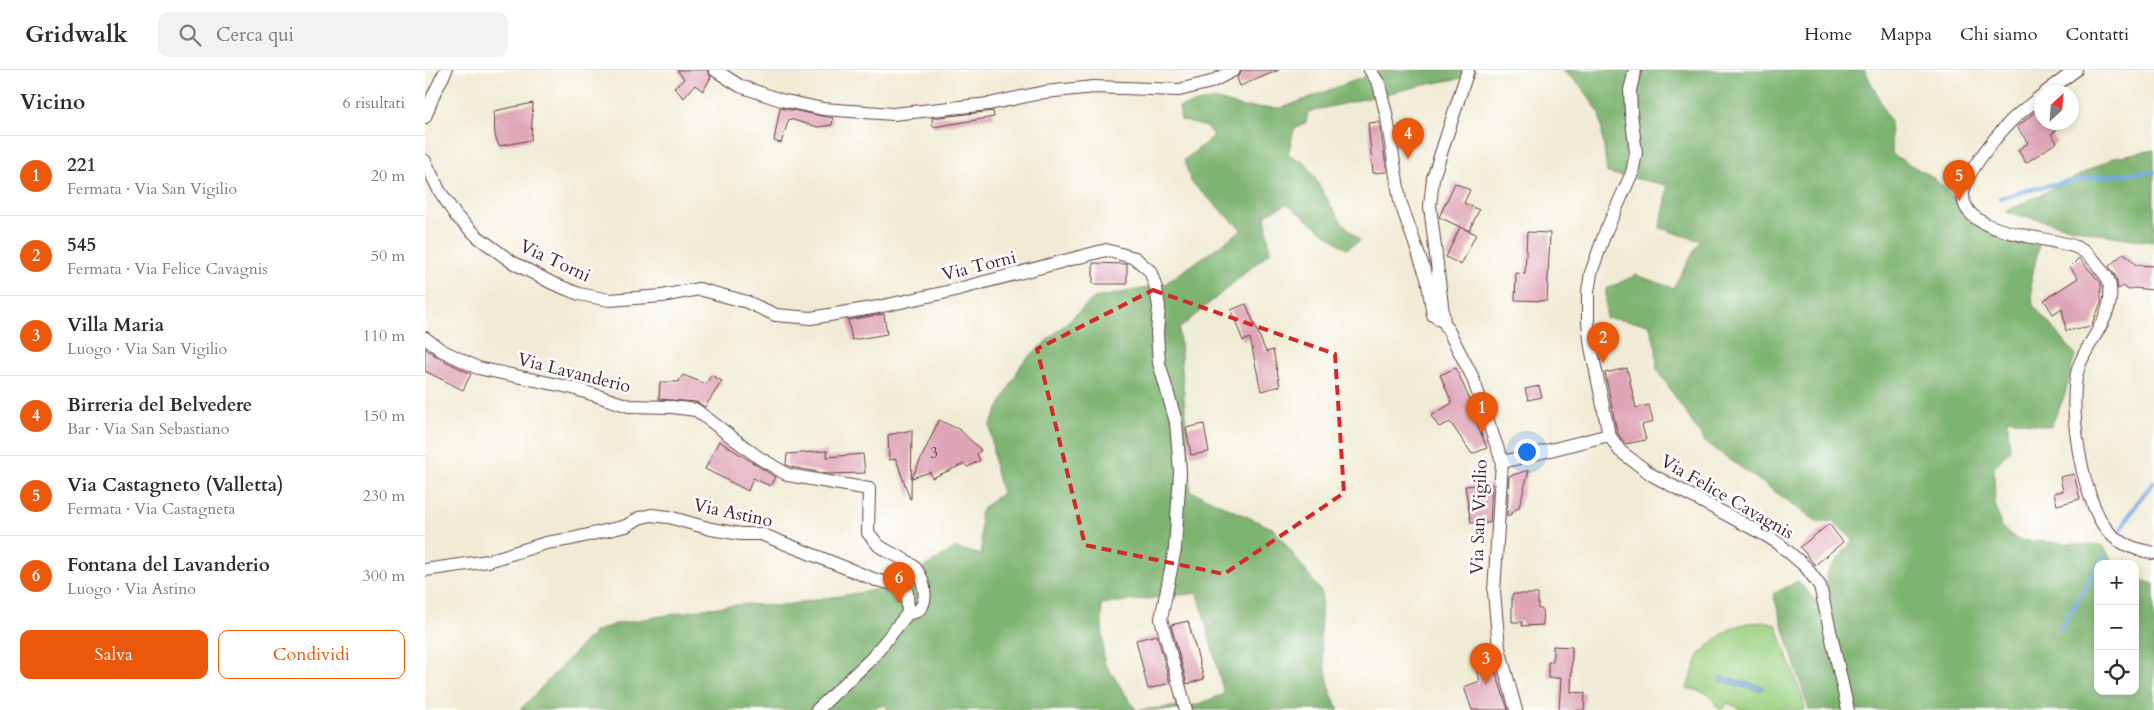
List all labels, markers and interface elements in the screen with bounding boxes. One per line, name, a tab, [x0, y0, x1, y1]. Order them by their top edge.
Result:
search box	[158, 12, 508, 57]
text: Gridwalk	[25, 18, 128, 51]
icon: search	[176, 21, 204, 49]
text: Cerca qui	[216, 22, 294, 48]
text: Home	[1804, 22, 1852, 47]
text: Mappa	[1880, 22, 1932, 47]
text: Chi siamo	[1960, 22, 2037, 47]
text: Contatti	[2065, 22, 2129, 47]
north arrow	[2034, 85, 2079, 130]
text: Vicino	[20, 88, 85, 117]
text: 6 risultati	[342, 92, 405, 114]
pin: 4	[1392, 118, 1424, 159]
text: 221	[67, 152, 96, 178]
pin: 5	[1943, 160, 1975, 201]
text: 1	[32, 165, 40, 187]
text: 20 m	[371, 165, 405, 187]
text: Fermata · Via San Vigilio	[67, 178, 237, 200]
text: 545	[67, 232, 96, 258]
street label: Via Torni	[515, 234, 595, 288]
text: 2	[32, 245, 40, 267]
text: 50 m	[371, 245, 405, 267]
street label: Via Torni	[939, 245, 1019, 287]
text: Fermata · Via Felice Cavagnis	[67, 258, 268, 280]
text: Villa Maria	[67, 312, 164, 338]
pin: 2	[1587, 322, 1619, 363]
text: 3	[32, 325, 40, 347]
text: 110 m	[363, 325, 405, 347]
text: Luogo · Via San Vigilio	[67, 338, 227, 360]
street label: Via Lavanderio	[515, 347, 633, 399]
text: Birreria del Belvedere	[67, 392, 252, 418]
pin: 1	[1466, 392, 1498, 433]
text: 4	[32, 405, 40, 427]
text: 150 m	[363, 405, 405, 427]
text: Bar · Via San Sebastiano	[67, 418, 229, 440]
your location	[1514, 439, 1540, 465]
house number: 3	[930, 443, 938, 463]
street label: Via Felice Cavagnis	[1656, 449, 1798, 545]
street label: Via San Vigilio	[1464, 459, 1494, 575]
text: Via Castagneto (Valletta)	[67, 472, 284, 498]
text: 5	[32, 485, 40, 507]
text: 230 m	[363, 485, 405, 507]
street label: Via Astino	[691, 492, 775, 534]
text: Fermata · Via Castagneta	[67, 498, 236, 520]
text: Fontana del Lavanderio	[67, 552, 270, 578]
map controls	[2094, 560, 2139, 695]
button: +	[2094, 560, 2139, 605]
pin: 6	[883, 562, 915, 603]
text: 6	[32, 565, 40, 587]
text: 300 m	[363, 565, 405, 587]
text: Luogo · Via Astino	[67, 578, 196, 600]
button: −	[2094, 605, 2139, 650]
button: Salva	[20, 630, 208, 679]
button: Condividi	[218, 630, 405, 679]
pin: 3	[1470, 643, 1502, 684]
button: locate	[2094, 650, 2139, 695]

